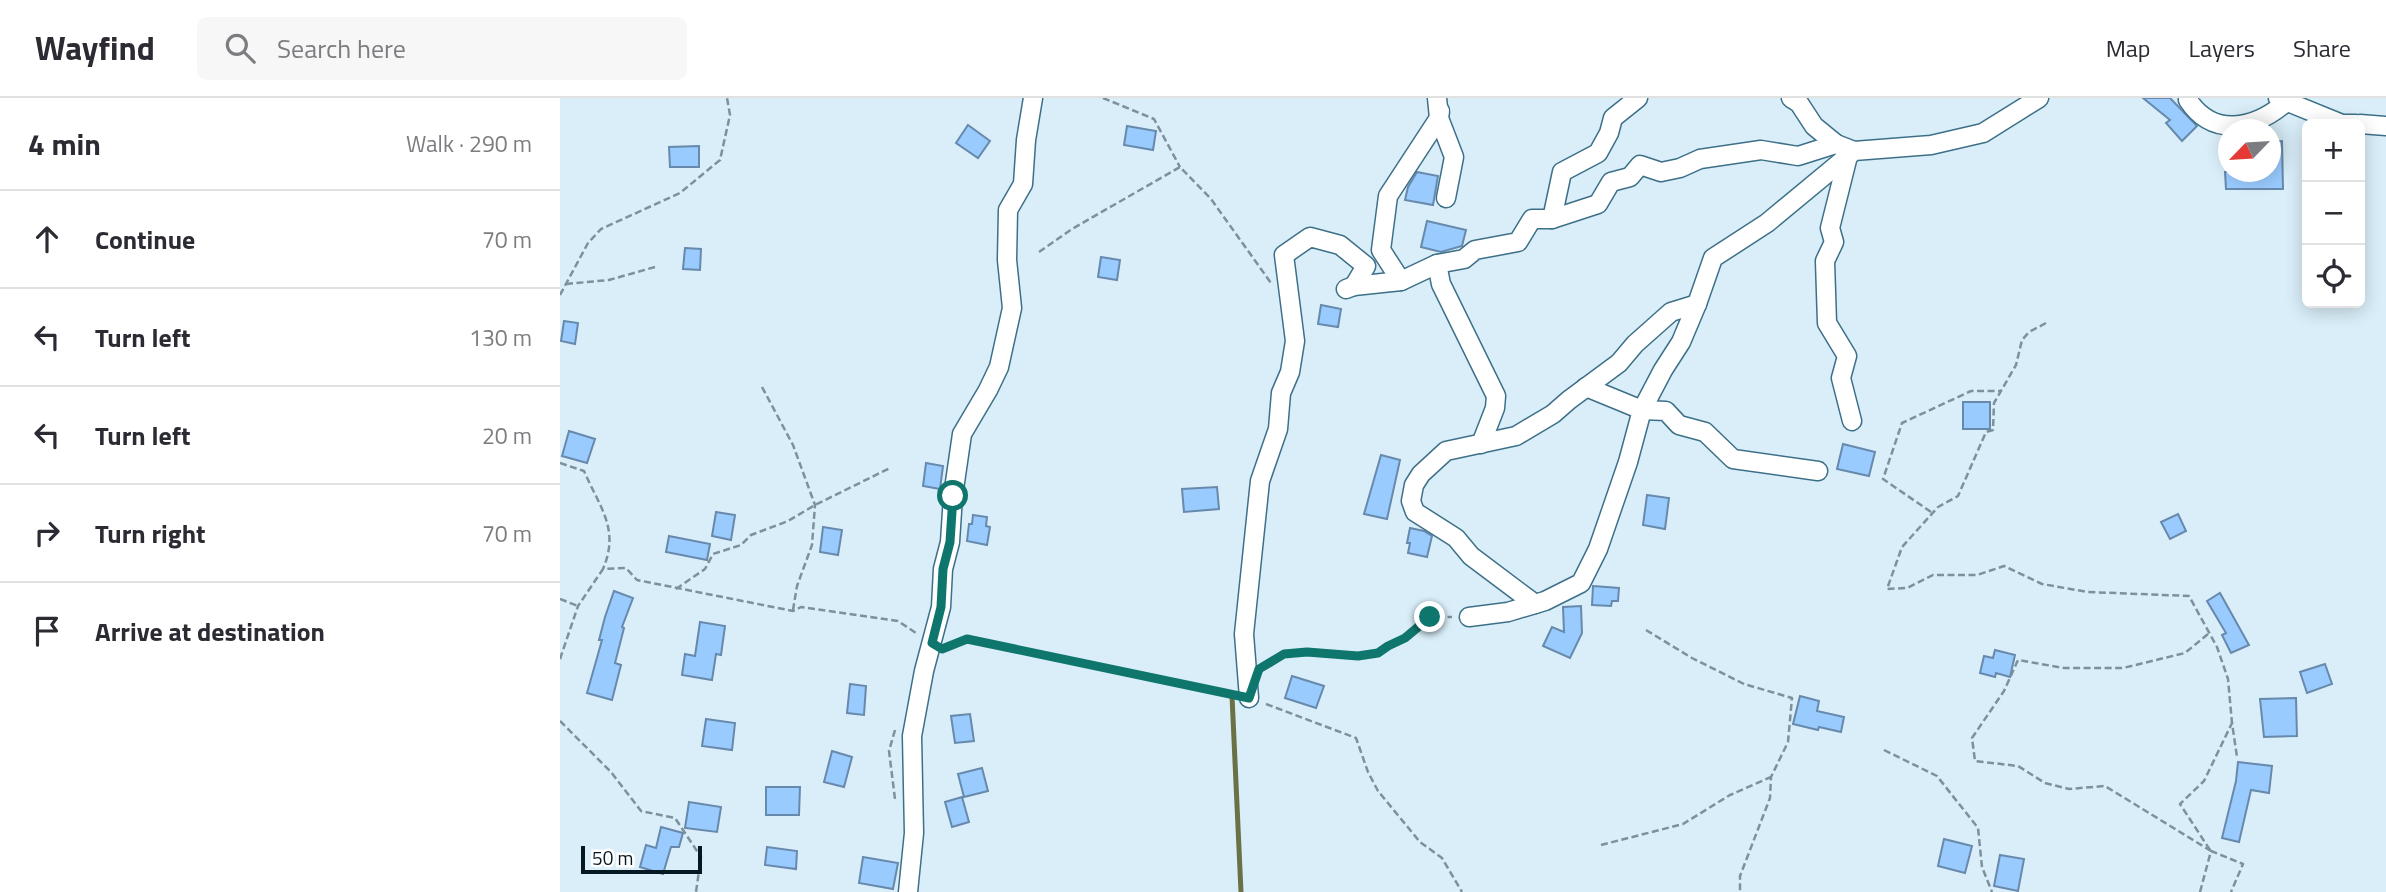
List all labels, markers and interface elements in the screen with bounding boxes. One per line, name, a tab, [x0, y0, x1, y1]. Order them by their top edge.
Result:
search box	[197, 17, 687, 80]
text: Wayfind	[35, 23, 155, 73]
icon: search	[221, 29, 259, 67]
text: Search here	[277, 29, 406, 68]
text: Map	[2106, 30, 2151, 66]
text: Layers	[2189, 30, 2255, 66]
text: Share	[2293, 30, 2351, 66]
north arrow	[2218, 119, 2281, 182]
map controls	[2302, 119, 2365, 308]
button: +	[2302, 119, 2365, 182]
text: 4 min	[28, 121, 101, 167]
text: Walk · 290 m	[406, 126, 532, 161]
button: −	[2302, 182, 2365, 245]
icon: ahead	[28, 220, 66, 258]
text: Continue	[95, 220, 195, 259]
text: 70 m	[482, 222, 532, 257]
button: locate	[2302, 245, 2365, 308]
icon: left	[28, 318, 66, 356]
text: Turn left	[95, 318, 190, 357]
text: 130 m	[469, 320, 532, 355]
icon: left	[28, 416, 66, 454]
text: Turn left	[95, 416, 190, 455]
text: 20 m	[482, 418, 532, 453]
route start	[937, 480, 968, 511]
icon: right	[28, 514, 66, 552]
text: Turn right	[95, 514, 206, 553]
text: 70 m	[482, 516, 532, 551]
route end	[1414, 601, 1445, 632]
icon: arrive	[28, 612, 66, 650]
text: Arrive at destination	[95, 612, 325, 651]
scale bar	[581, 843, 702, 875]
text: 50 m	[592, 843, 633, 872]

